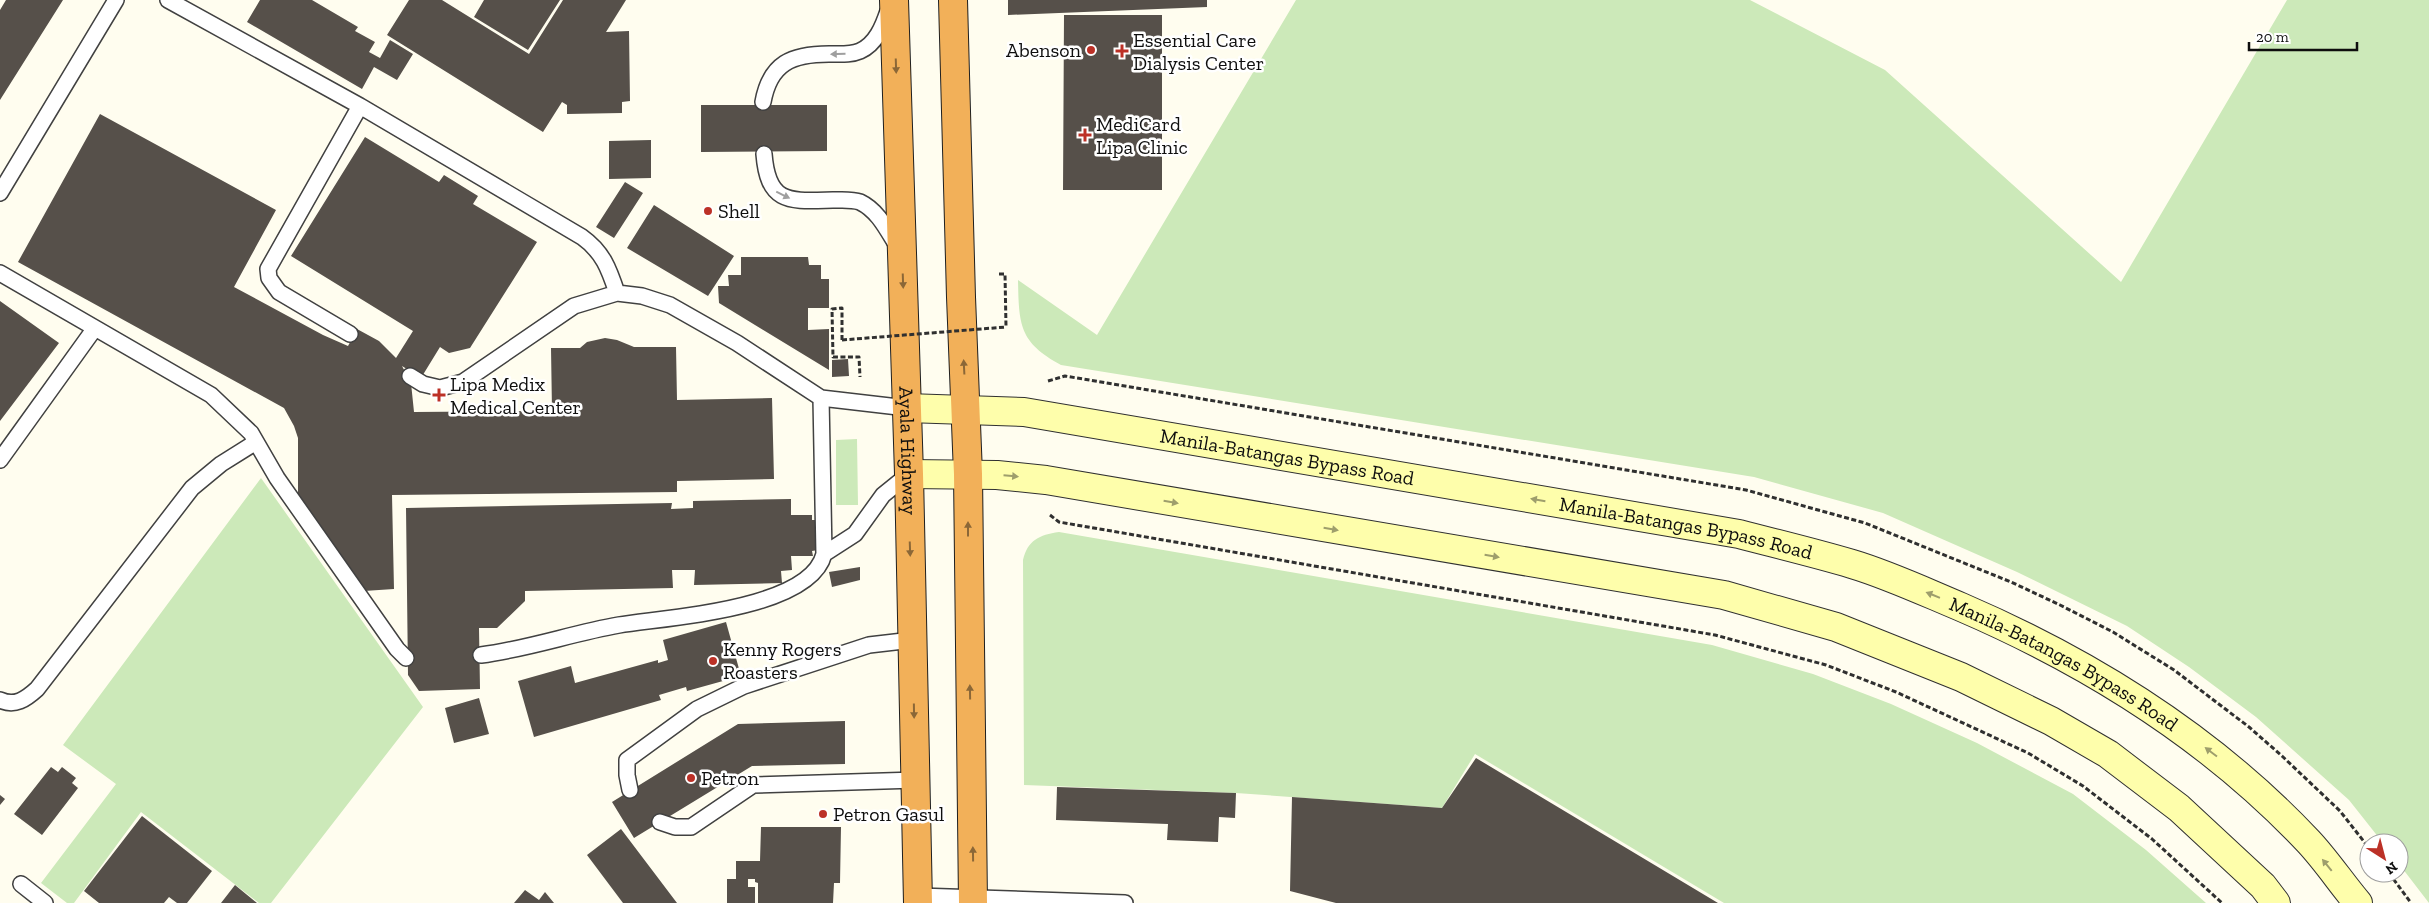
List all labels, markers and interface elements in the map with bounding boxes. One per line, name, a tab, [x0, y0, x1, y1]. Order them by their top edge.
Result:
scale bar	[2249, 20, 2356, 52]
place label: Essential Care Dialysis Center	[1133, 28, 1264, 75]
text: 20 m	[2256, 28, 2289, 46]
place label: Abenson	[1006, 38, 1082, 62]
marker: Abenson	[1085, 44, 1097, 56]
marker: Essential Care Dialysis Center	[1115, 44, 1129, 58]
one-way arrow	[830, 50, 846, 58]
one-way arrow	[893, 58, 901, 74]
place label: MediCard Lipa Clinic	[1096, 112, 1188, 159]
marker: MediCard Lipa Clinic	[1078, 128, 1092, 142]
one-way arrow	[776, 191, 791, 199]
place label: Shell	[718, 199, 760, 223]
marker: Shell	[702, 205, 714, 217]
one-way arrow	[899, 273, 907, 289]
one-way arrow	[959, 359, 967, 375]
place label: Lipa Medix Medical Center	[450, 372, 581, 419]
street label: Ayala Highway	[894, 386, 922, 516]
marker: Lipa Medix Medical Center	[432, 388, 446, 402]
street label: Manila-Batangas Bypass Road	[1158, 423, 1416, 490]
one-way arrow	[1003, 473, 1019, 481]
street label: Manila-Batangas Bypass Road	[1557, 492, 1815, 564]
one-way arrow	[1530, 495, 1546, 503]
one-way arrow	[1163, 498, 1179, 506]
one-way arrow	[964, 521, 972, 537]
one-way arrow	[1324, 525, 1340, 533]
one-way arrow	[906, 541, 914, 557]
one-way arrow	[1484, 552, 1500, 560]
one-way arrow	[1926, 591, 1940, 599]
street label: Manila-Batangas Bypass Road	[1946, 592, 2183, 736]
place label: Kenny Rogers Roasters	[723, 637, 841, 684]
marker: Kenny Rogers Roasters	[707, 655, 719, 667]
one-way arrow	[966, 684, 974, 700]
one-way arrow	[910, 703, 918, 719]
one-way arrow	[2204, 747, 2218, 757]
place label: Petron	[701, 766, 760, 790]
marker: Petron	[685, 772, 697, 784]
place label: Petron Gasul	[833, 802, 944, 826]
marker: Petron Gasul	[817, 808, 829, 820]
north arrow	[2359, 833, 2409, 883]
one-way arrow	[968, 846, 976, 862]
text: N	[2382, 858, 2401, 878]
one-way arrow	[2322, 859, 2333, 872]

